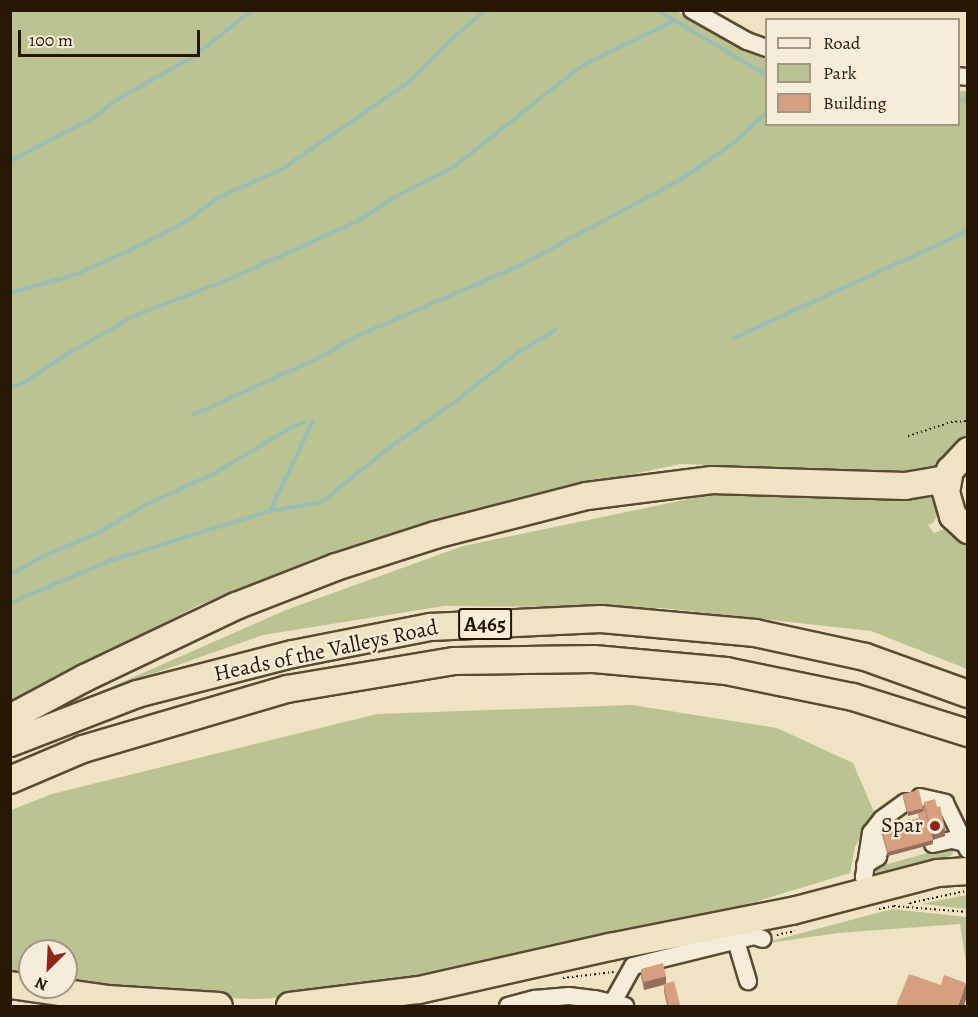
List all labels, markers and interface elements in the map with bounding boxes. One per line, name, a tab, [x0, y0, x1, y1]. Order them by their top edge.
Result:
scale bar	[21, 18, 202, 56]
legend	[765, 18, 960, 126]
text: 100 m	[29, 28, 73, 52]
text: Road	[823, 31, 860, 55]
text: Park	[823, 61, 857, 85]
text: Building	[823, 91, 887, 115]
road number: A465	[458, 606, 512, 642]
street label: Heads of the Valleys Road	[212, 614, 440, 688]
place label: Spar	[881, 813, 923, 839]
marker: Spar	[928, 819, 942, 833]
north arrow	[18, 939, 78, 999]
text: N	[32, 971, 51, 996]

